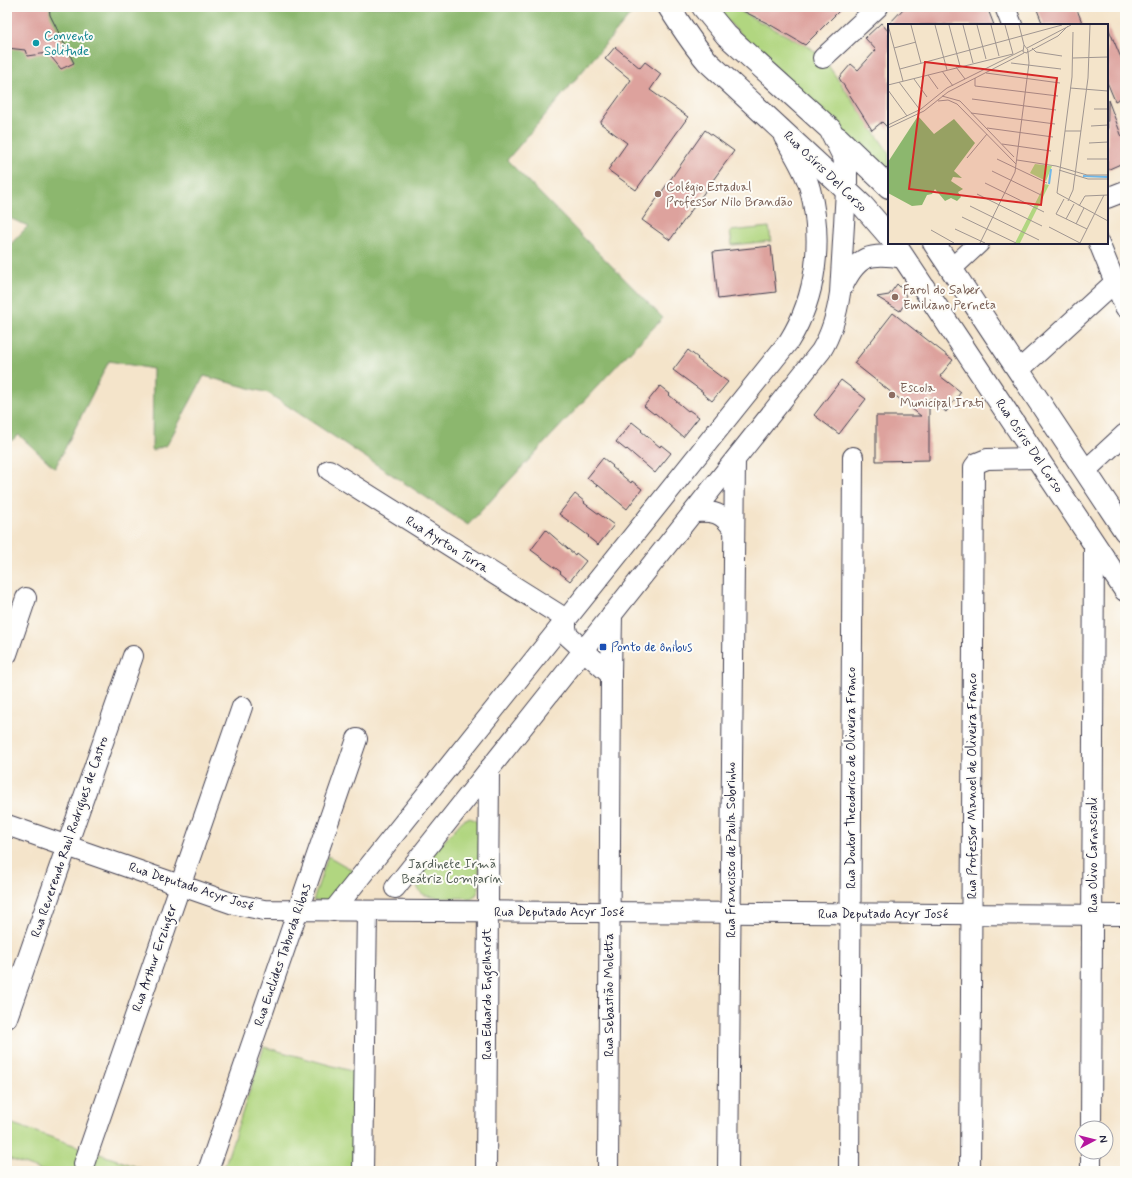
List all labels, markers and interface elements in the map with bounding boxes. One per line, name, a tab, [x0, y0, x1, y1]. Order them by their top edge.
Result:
inset map	[888, 24, 1108, 244]
place label: Convento Solitude	[44, 28, 93, 60]
marker: Convento Solitude	[31, 38, 41, 48]
street label: Rua Osíris Del Corso	[780, 128, 871, 217]
place label: Colégio Estadual Professor Nilo Brandão	[666, 179, 793, 211]
marker: Colégio Estadual Professor Nilo Brandão	[653, 189, 663, 199]
place label: Farol do Saber Emiliano Perneta	[903, 282, 996, 314]
marker: Farol do Saber Emiliano Perneta	[890, 292, 900, 302]
place label: Escola Municipal Irati	[900, 380, 983, 412]
marker: Escola Municipal Irati	[887, 390, 897, 400]
street label: Rua Osíris Del Corso	[991, 396, 1067, 497]
street label: Rua Ayrton Turra	[402, 513, 492, 578]
place label: Ponto de ônibus	[611, 639, 692, 656]
marker: Ponto de ônibus	[598, 642, 608, 652]
street label: Rua Doutor Theodorico de Oliveira Franco	[843, 667, 860, 889]
street label: Rua Professor Manoel de Oliveira Franco	[964, 673, 981, 899]
street label: Rua Reverendo Raul Rodrigues de Castro	[27, 734, 114, 941]
street label: Rua Francisco de Paula Sobrinho	[723, 761, 740, 938]
street label: Rua Olivo Carnasciali	[1085, 797, 1102, 913]
park label: Jardinete Irmã Beatriz Comparin	[401, 856, 503, 888]
street label: Rua Deputado Acyr José	[127, 859, 256, 915]
street label: Rua Euclides Taborda Ribas	[251, 881, 315, 1029]
street label: Rua Arthur Erzinger	[129, 901, 184, 1015]
street label: Rua Deputado Acyr José	[494, 904, 624, 921]
street label: Rua Deputado Acyr José	[818, 906, 948, 923]
street label: Rua Eduardo Engelhardt	[479, 928, 498, 1060]
street label: Rua Sebastião Moletta	[601, 933, 618, 1057]
north arrow	[1074, 1120, 1114, 1160]
text: N	[1096, 1134, 1110, 1143]

